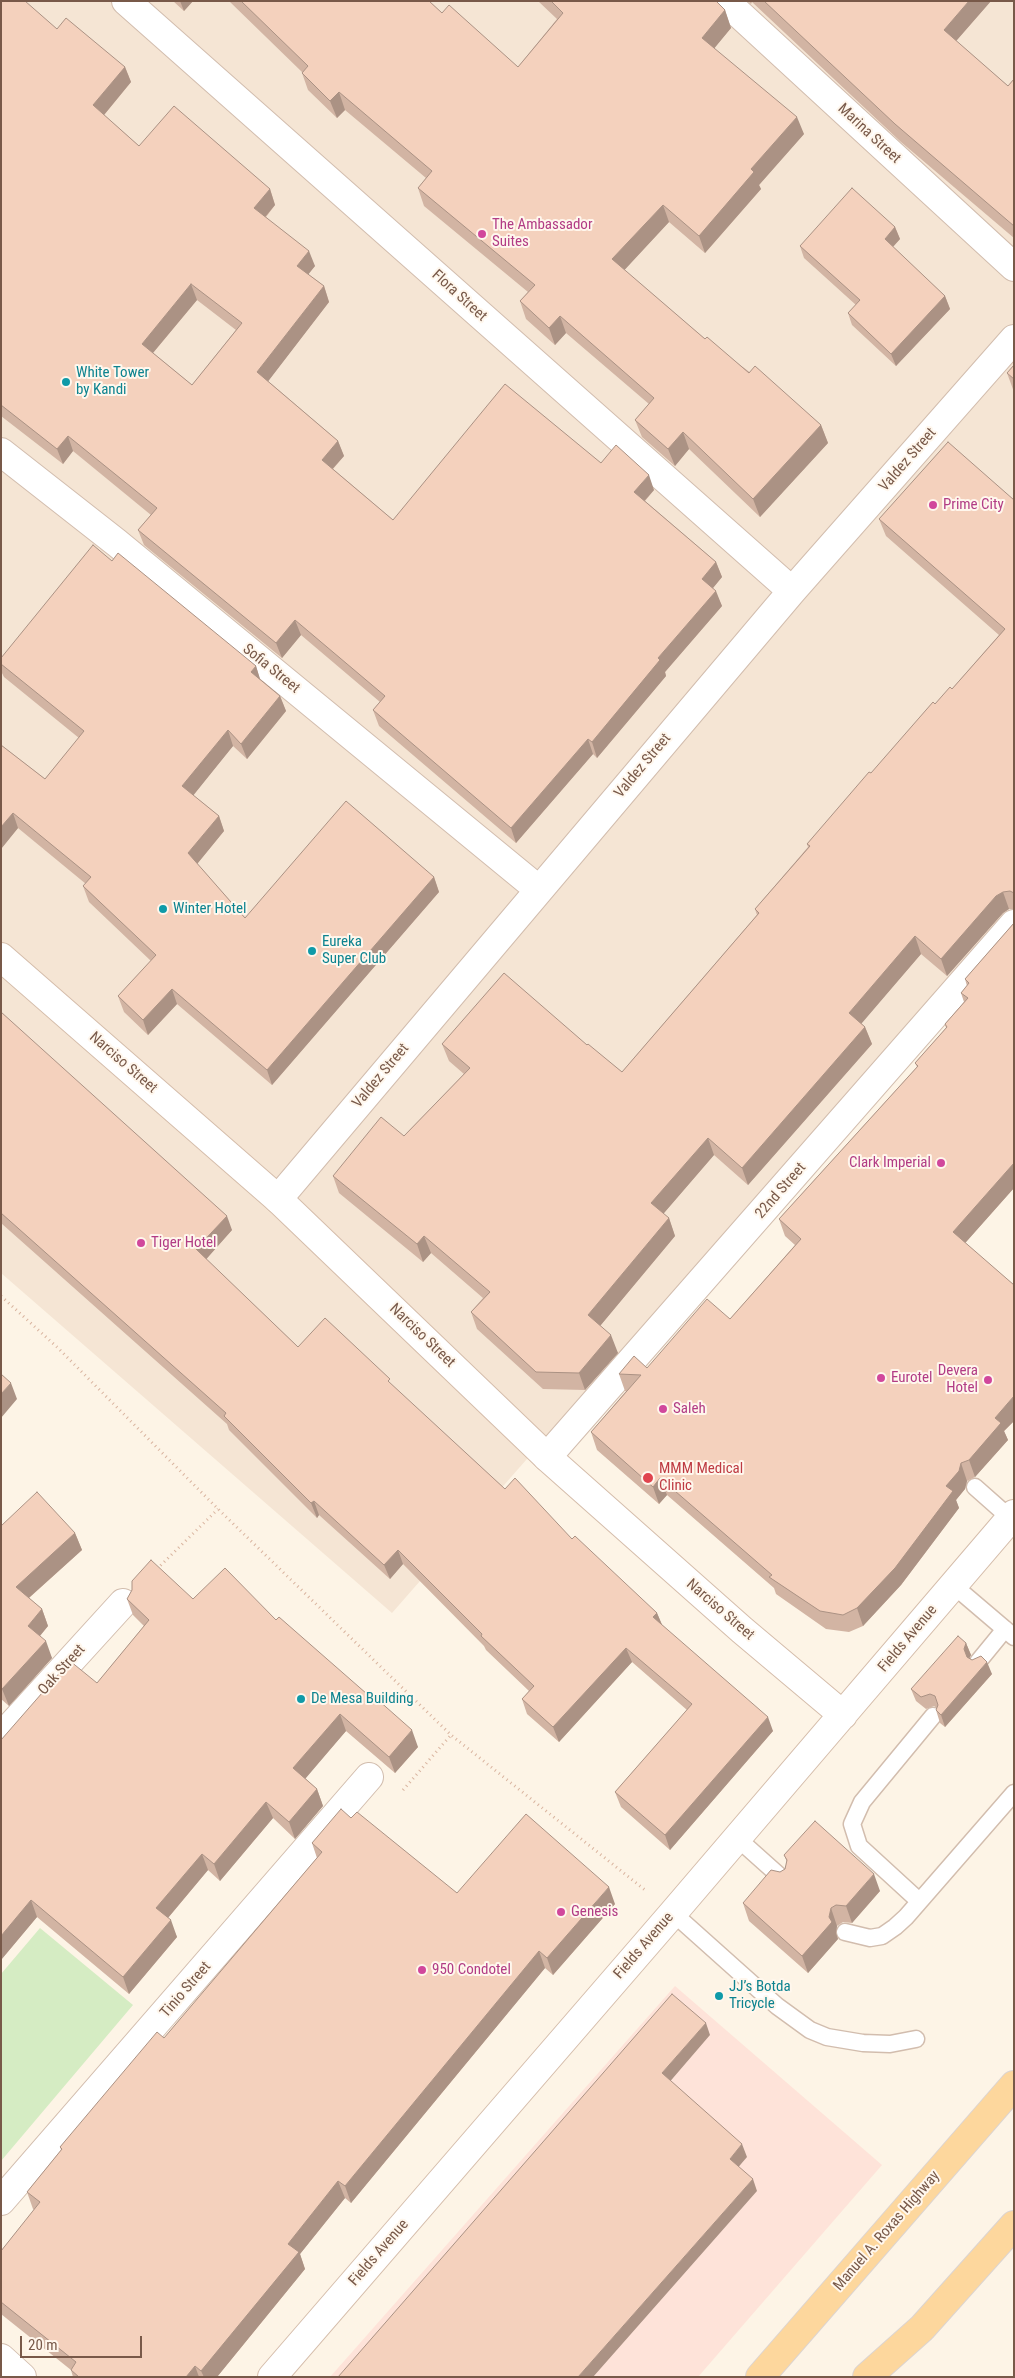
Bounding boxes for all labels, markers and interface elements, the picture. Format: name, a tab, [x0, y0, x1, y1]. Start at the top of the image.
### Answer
street label: Marina Street	[834, 100, 904, 168]
place label: The Ambassador Suites	[492, 216, 592, 251]
marker: The Ambassador Suites	[476, 228, 488, 240]
street label: Flora Street	[428, 266, 490, 326]
place label: White Tower by Kandi	[76, 364, 149, 399]
marker: White Tower by Kandi	[60, 376, 72, 388]
street label: Valdez Street	[876, 425, 940, 495]
place label: Prime City	[943, 496, 1004, 514]
marker: Prime City	[927, 499, 939, 511]
street label: Sofia Street	[239, 640, 303, 698]
street label: Valdez Street	[611, 730, 675, 802]
place label: Winter Hotel	[173, 900, 246, 918]
marker: Winter Hotel	[157, 903, 169, 915]
place label: Eureka Super Club	[322, 933, 386, 968]
marker: Eureka Super Club	[306, 945, 318, 957]
street label: Narciso Street	[85, 1029, 161, 1097]
street label: Valdez Street	[349, 1040, 413, 1112]
place label: Clark Imperial	[849, 1154, 931, 1172]
marker: Clark Imperial	[935, 1157, 947, 1169]
street label: 22nd Street	[752, 1159, 810, 1223]
place label: Tiger Hotel	[151, 1234, 216, 1252]
marker: Tiger Hotel	[135, 1237, 147, 1249]
street label: Narciso Street	[385, 1300, 459, 1372]
place label: Devera Hotel	[938, 1362, 978, 1397]
place label: Eurotel	[891, 1369, 932, 1387]
marker: Eurotel	[875, 1372, 887, 1384]
marker: Devera Hotel	[982, 1374, 994, 1386]
place label: Saleh	[673, 1400, 706, 1418]
marker: Saleh	[657, 1403, 669, 1415]
place label: MMM Medical Clinic	[659, 1460, 743, 1495]
marker: MMM Medical Clinic	[641, 1471, 655, 1485]
street label: Narciso Street	[682, 1576, 758, 1644]
street label: Fields Avenue	[875, 1602, 941, 1676]
street label: Oak Street	[35, 1641, 89, 1699]
place label: De Mesa Building	[311, 1690, 414, 1708]
marker: De Mesa Building	[295, 1693, 307, 1705]
place label: Genesis	[571, 1903, 618, 1921]
marker: Genesis	[555, 1906, 567, 1918]
street label: Fields Avenue	[610, 1909, 678, 1983]
street label: Tinio Street	[157, 1958, 215, 2022]
place label: 950 Condotel	[432, 1961, 511, 1979]
marker: 950 Condotel	[416, 1964, 428, 1976]
place label: JJ’s Botda Tricycle	[729, 1978, 791, 2013]
marker: JJ’s Botda Tricycle	[713, 1990, 725, 2002]
street label: Manuel A. Roxas Highway	[830, 2167, 944, 2295]
street label: Fields Avenue	[345, 2216, 413, 2290]
scale bar	[22, 2326, 145, 2358]
text: 20 m	[28, 2336, 58, 2354]

